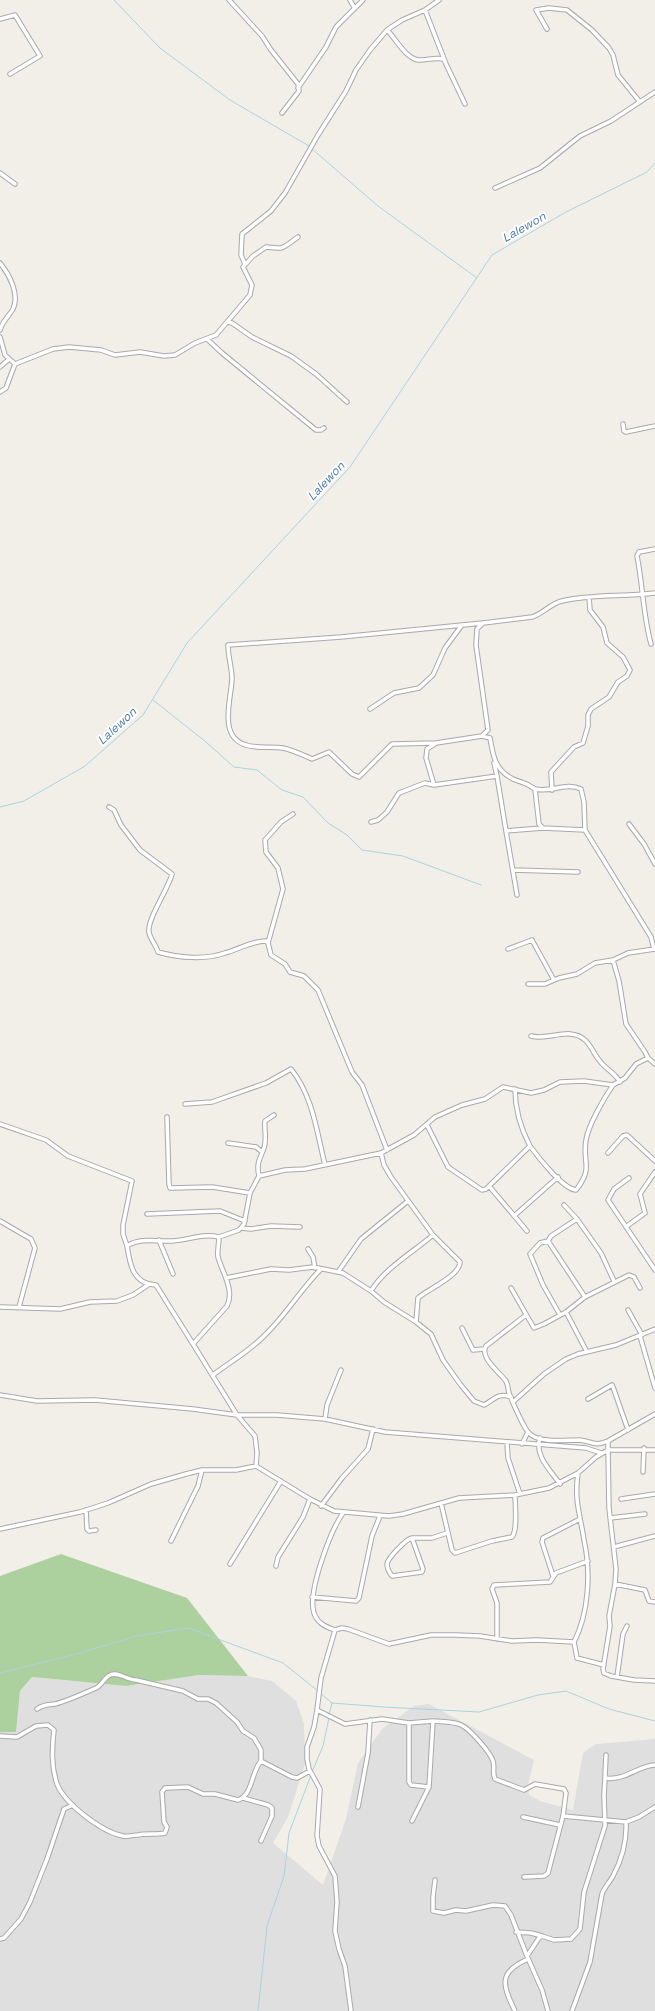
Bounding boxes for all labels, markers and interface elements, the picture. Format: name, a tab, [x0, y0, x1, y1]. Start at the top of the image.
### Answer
water label: Lalewon	[499, 208, 549, 246]
water label: Lalewon	[304, 458, 349, 504]
water label: Lalewon	[94, 703, 140, 748]

